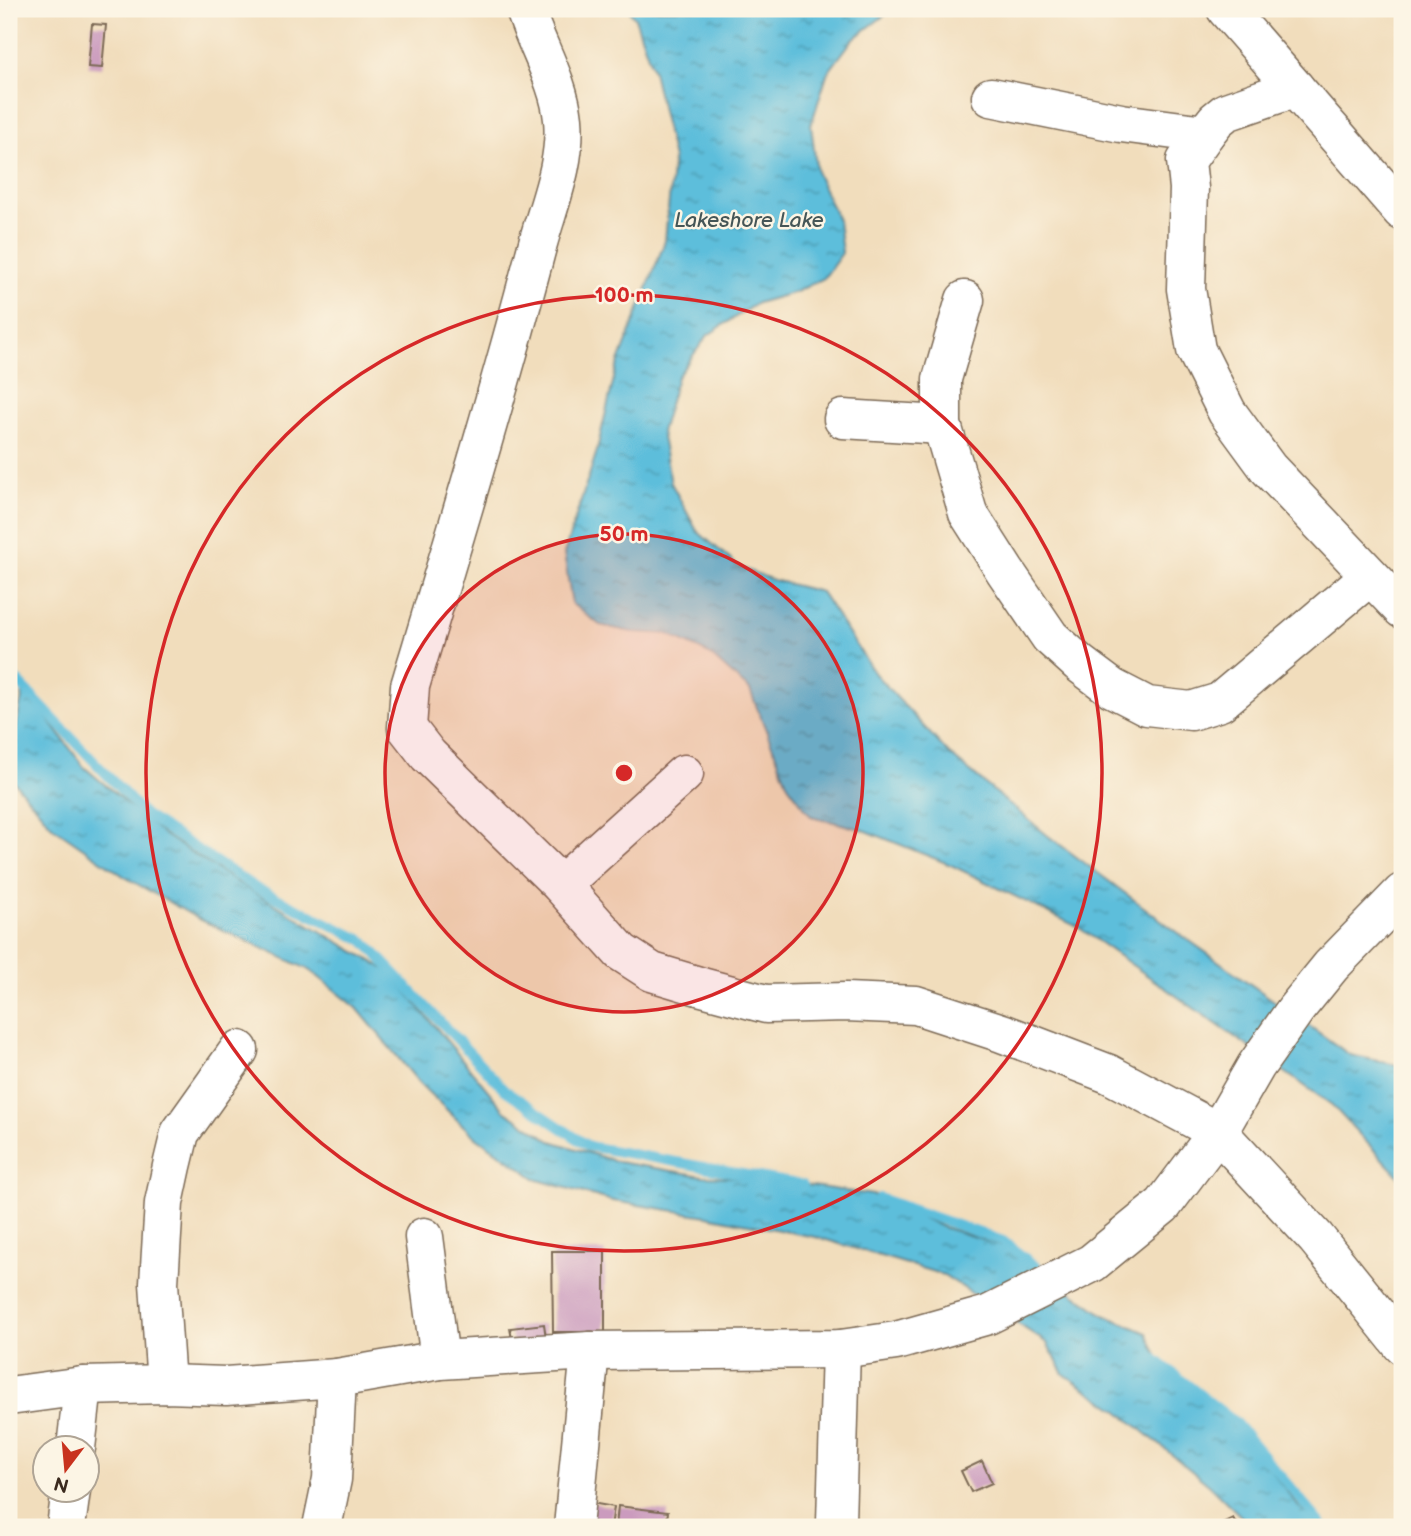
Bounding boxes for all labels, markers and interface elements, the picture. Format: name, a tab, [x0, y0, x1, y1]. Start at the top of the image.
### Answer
water label: Lakeshore Lake	[674, 208, 824, 233]
text: 100 m	[595, 283, 653, 308]
text: 50 m	[600, 522, 648, 547]
centre of rings	[612, 761, 636, 785]
north arrow	[32, 1434, 102, 1504]
text: N	[52, 1471, 72, 1497]

